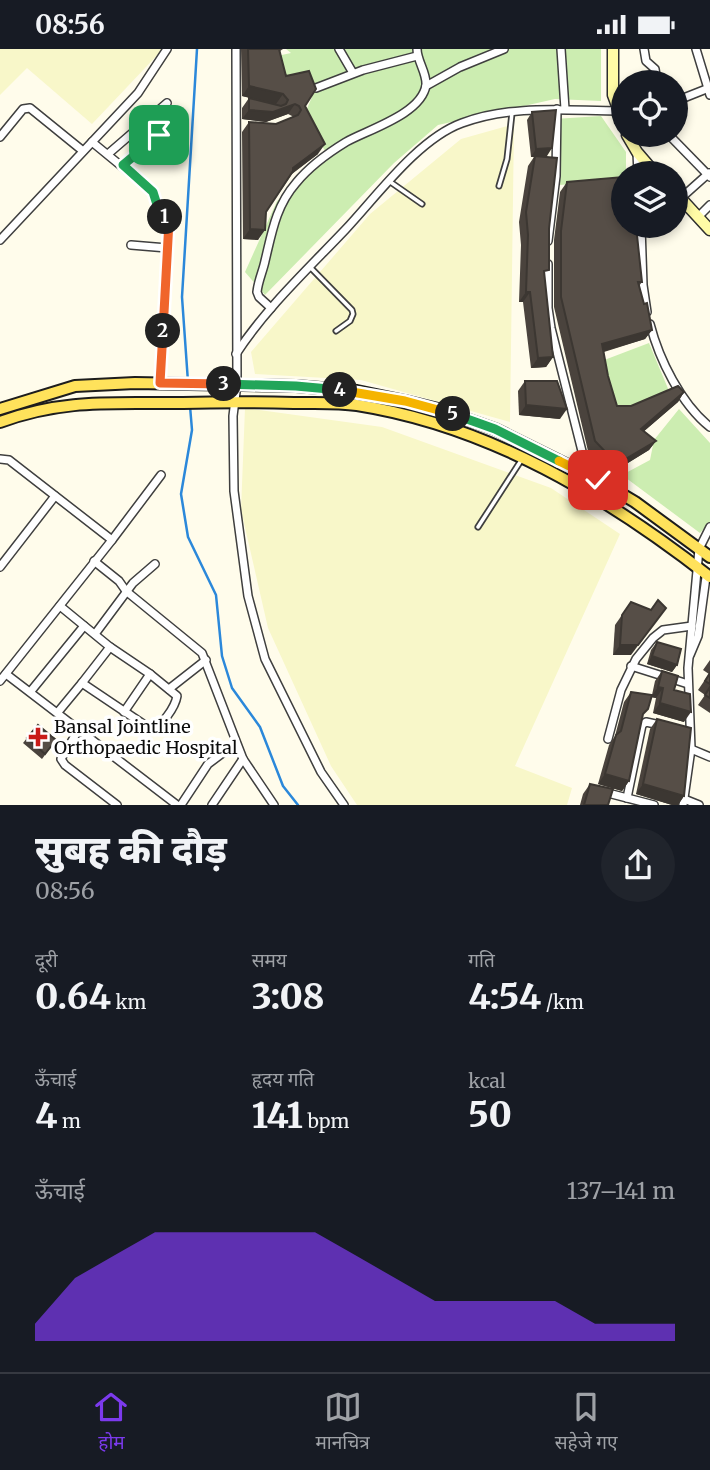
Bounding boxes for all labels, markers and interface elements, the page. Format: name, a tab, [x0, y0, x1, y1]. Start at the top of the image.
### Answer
text: 08:56	[35, 8, 105, 41]
map controls	[611, 70, 688, 238]
button: locate	[611, 70, 688, 147]
pin	[129, 105, 189, 165]
icon: arrive	[140, 116, 178, 154]
button: layers	[611, 161, 688, 238]
pin: 1	[148, 199, 182, 235]
text: 1	[160, 204, 169, 228]
pin: 2	[146, 313, 180, 349]
text: 2	[157, 318, 168, 342]
pin: 3	[206, 367, 242, 401]
text: 3	[218, 371, 229, 395]
pin: 4	[322, 373, 358, 407]
text: 4	[333, 377, 346, 401]
pin: 5	[435, 397, 470, 431]
text: 5	[447, 401, 458, 425]
pin	[568, 450, 628, 510]
icon: check	[579, 461, 617, 499]
place label: Bansal Jointline Orthopaedic Hospital	[54, 715, 238, 759]
marker: Bansal Jointline Orthopaedic Hospital	[28, 727, 48, 747]
text: सुबह की दौड़	[35, 826, 227, 873]
button: share	[601, 828, 675, 902]
text: 08:56	[35, 876, 95, 905]
text: दूरी	[35, 948, 58, 972]
text: समय	[252, 948, 287, 972]
text: गति	[468, 948, 495, 972]
text: 0.64	[35, 975, 111, 1019]
text: 3:08	[252, 975, 325, 1019]
text: 4:54	[468, 975, 541, 1019]
text: km	[111, 990, 146, 1014]
text: /km	[541, 990, 584, 1014]
text: ऊँचाई	[35, 1067, 76, 1091]
text: हृदय गति	[252, 1067, 314, 1091]
text: kcal	[468, 1069, 506, 1093]
text: 50	[468, 1093, 512, 1137]
text: 4	[35, 1094, 57, 1138]
text: 141	[252, 1094, 303, 1138]
text: m	[57, 1109, 81, 1133]
text: bpm	[303, 1109, 349, 1133]
text: ऊँचाई	[35, 1176, 85, 1205]
text: 137–141 m	[567, 1176, 675, 1205]
tab: होम	[92, 1388, 130, 1457]
tab: मानचित्र	[315, 1388, 370, 1457]
tab: सहेजे गए	[555, 1388, 617, 1457]

